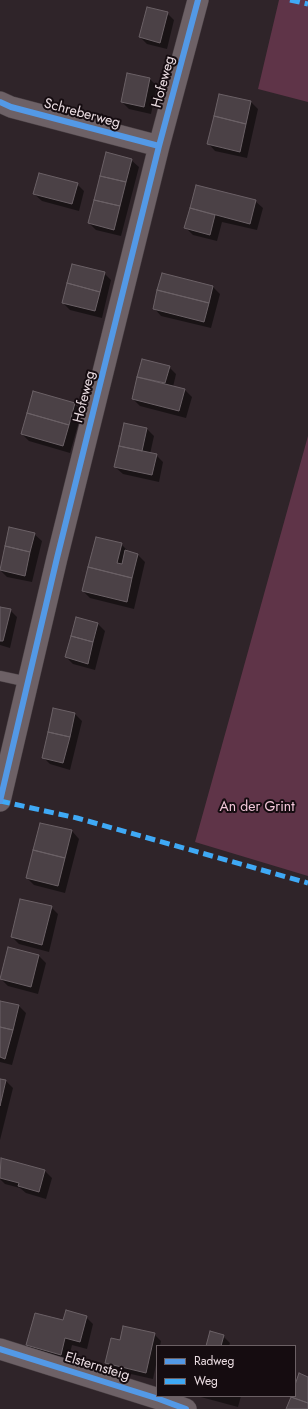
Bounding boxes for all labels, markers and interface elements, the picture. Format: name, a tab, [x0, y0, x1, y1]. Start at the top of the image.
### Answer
street label: Hofeweg	[149, 54, 179, 110]
street label: Schreberweg	[42, 96, 122, 132]
street label: Hofeweg	[70, 369, 100, 425]
park label: An der Grint	[220, 800, 294, 816]
legend	[156, 1345, 296, 1397]
street label: Elsternsteig	[62, 1349, 132, 1385]
text: Radweg	[194, 1352, 234, 1370]
text: Weg	[194, 1372, 218, 1390]

